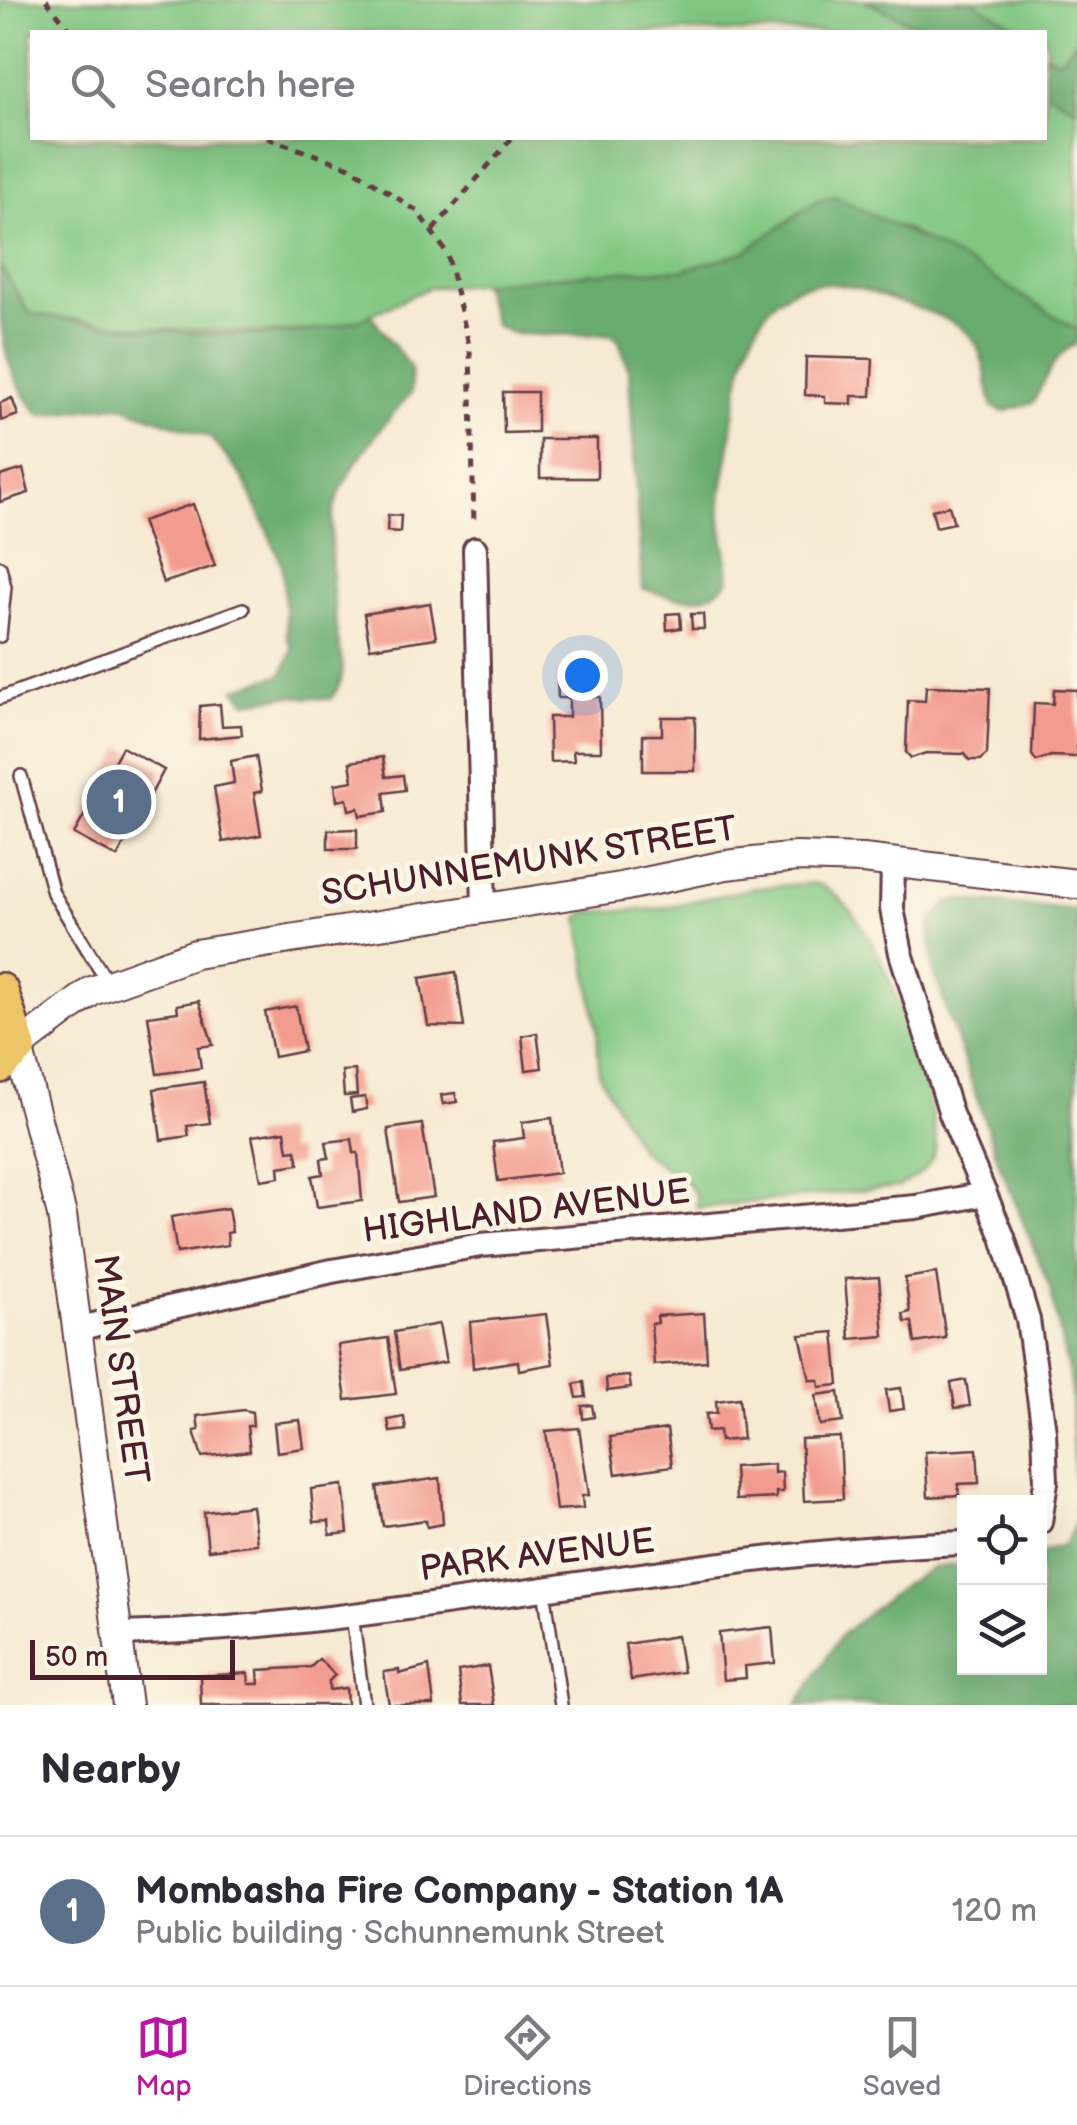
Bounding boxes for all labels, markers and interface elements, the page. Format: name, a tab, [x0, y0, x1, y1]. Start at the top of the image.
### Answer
search box	[30, 30, 1047, 140]
icon: search	[65, 58, 120, 113]
text: Search here	[145, 63, 356, 108]
your location	[557, 650, 608, 701]
pin: 1	[86, 764, 152, 840]
street label: SCHUNNEMUNK STREET	[318, 807, 740, 916]
street label: HIGHLAND AVENUE	[360, 1170, 692, 1253]
street label: MAIN STREET	[83, 1252, 158, 1487]
map controls	[957, 1495, 1047, 1675]
button: locate	[957, 1495, 1047, 1585]
street label: PARK AVENUE	[417, 1520, 657, 1591]
button: layers	[957, 1585, 1047, 1675]
scale bar	[30, 1635, 235, 1680]
text: 50 m	[45, 1641, 108, 1674]
text: Nearby	[40, 1745, 180, 1796]
text: Mombasha Fire Company - Station 1A	[135, 1869, 783, 1914]
text: 1	[66, 1892, 79, 1931]
text: 120 m	[952, 1892, 1037, 1931]
text: Public building · Schunnemunk Street	[135, 1914, 664, 1953]
tab: Map	[136, 2010, 192, 2103]
tab: Directions	[463, 2010, 592, 2103]
tab: Saved	[863, 2010, 941, 2103]

